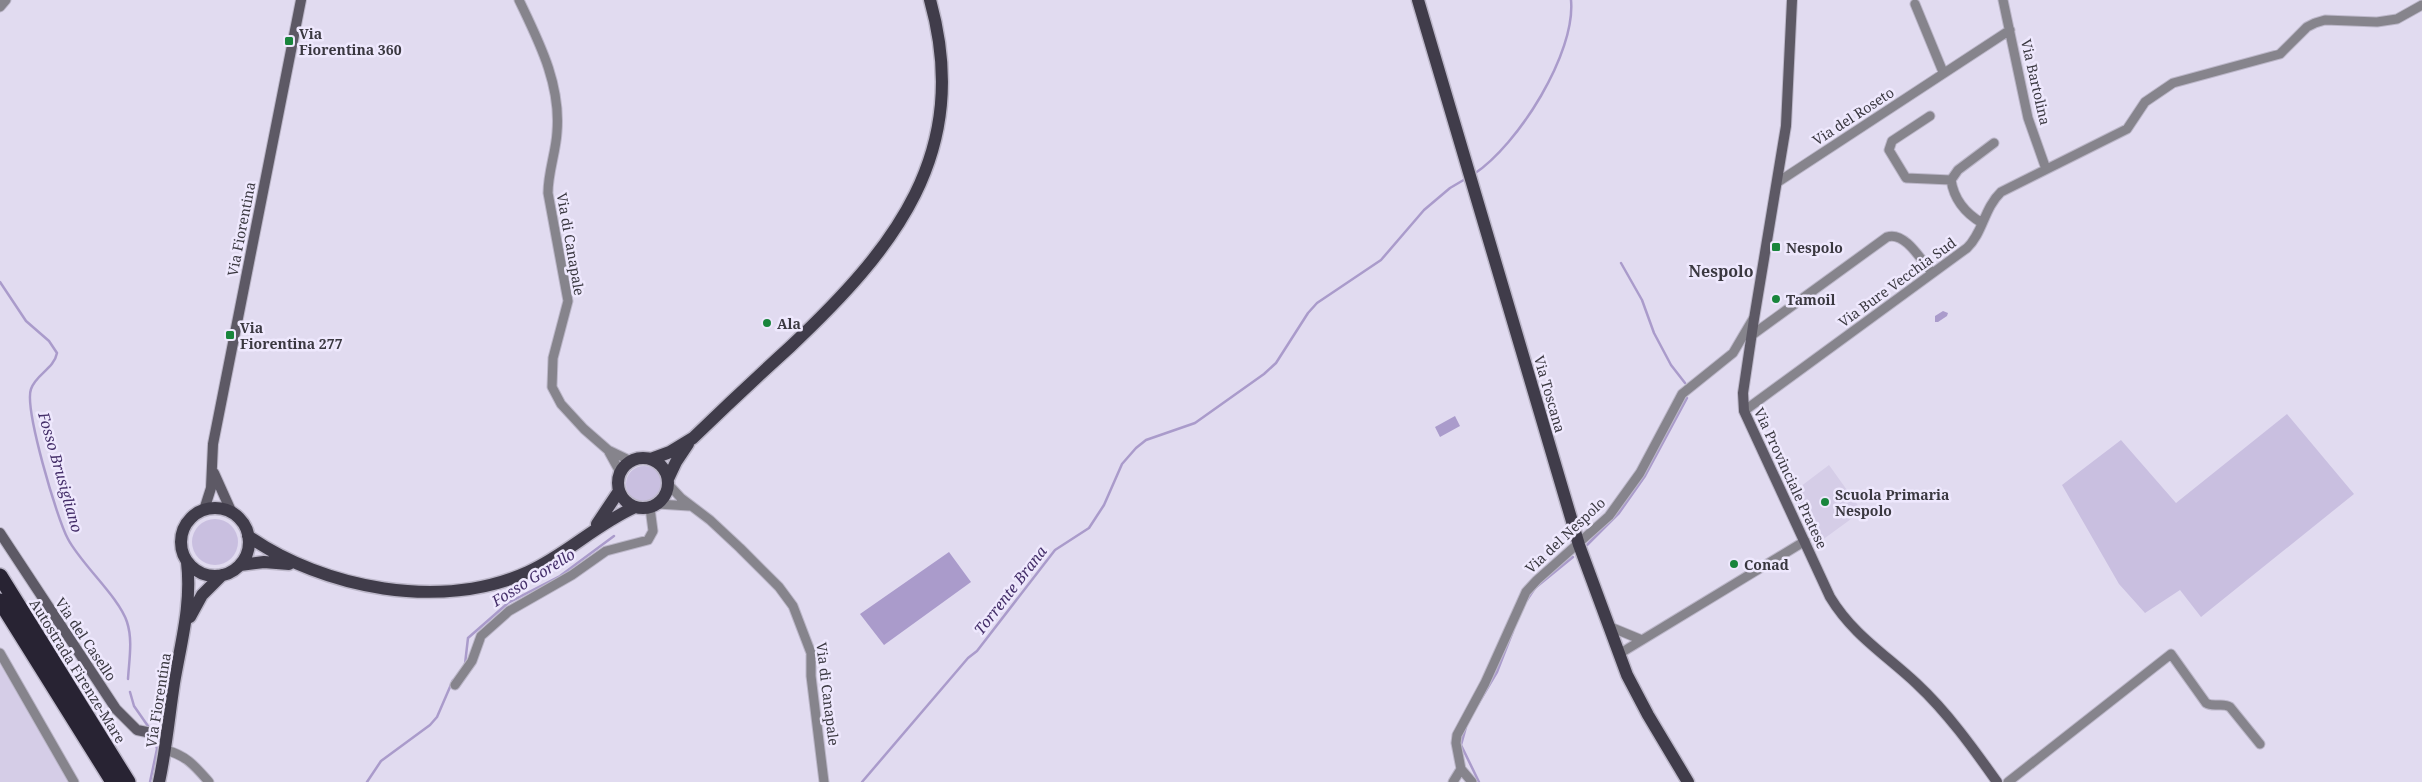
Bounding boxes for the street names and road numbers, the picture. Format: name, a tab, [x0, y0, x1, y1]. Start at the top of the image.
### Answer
street label: Via Bartolina	[2017, 37, 2055, 127]
street label: Via del Roseto	[1809, 83, 1897, 149]
street label: Via Fiorentina	[223, 180, 259, 278]
street label: Via di Canapale	[553, 191, 589, 297]
street label: Via Bure Vecchia Sud	[1834, 233, 1960, 331]
street label: Via Toscana	[1530, 353, 1570, 435]
street label: Via Provinciale Pratese	[1750, 404, 1832, 552]
street label: Via del Nespolo	[1521, 493, 1609, 577]
street label: Via del Casello	[51, 594, 121, 684]
street label: Autostrada Firenze-Mare	[26, 595, 130, 747]
street label: Via di Canapale	[812, 641, 844, 747]
street label: Via Fiorentina	[141, 651, 175, 749]

